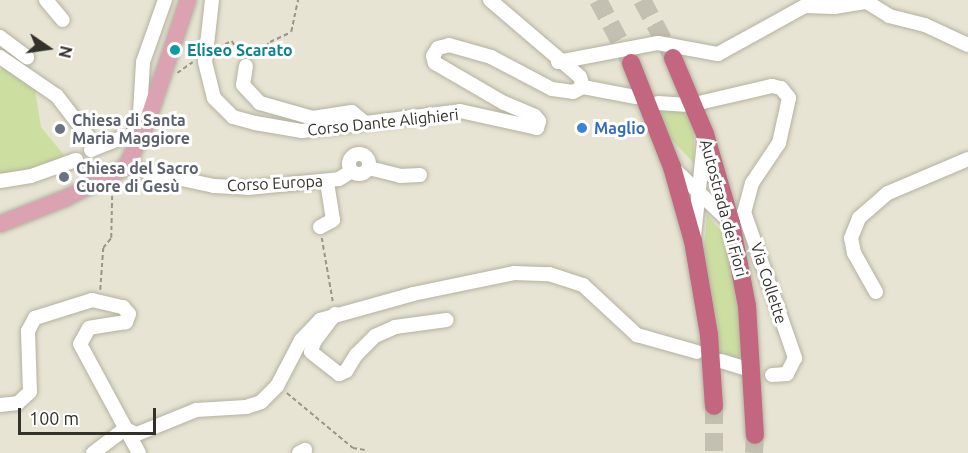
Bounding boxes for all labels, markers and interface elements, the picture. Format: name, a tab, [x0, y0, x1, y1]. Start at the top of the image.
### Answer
north arrow	[18, 18, 78, 78]
place label: Eliseo Scarato	[187, 40, 293, 60]
marker: Eliseo Scarato	[168, 43, 182, 57]
text: N	[55, 44, 76, 60]
street label: Corso Dante Alighieri	[306, 105, 460, 139]
place label: Chiesa di Santa Maria Maggiore	[72, 110, 190, 148]
place label: Maglio	[594, 118, 645, 138]
marker: Maglio	[575, 121, 589, 135]
marker: Chiesa di Santa Maria Maggiore	[53, 122, 67, 136]
street label: Autostrada dei Fiori	[696, 137, 752, 279]
place label: Chiesa del Sacro Cuore di Gesù	[76, 158, 199, 196]
marker: Chiesa del Sacro Cuore di Gesù	[57, 170, 71, 184]
street label: Corso Europa	[226, 171, 324, 195]
street label: Via Collette	[747, 240, 791, 326]
scale bar	[21, 396, 159, 434]
text: 100 m	[29, 408, 79, 428]

